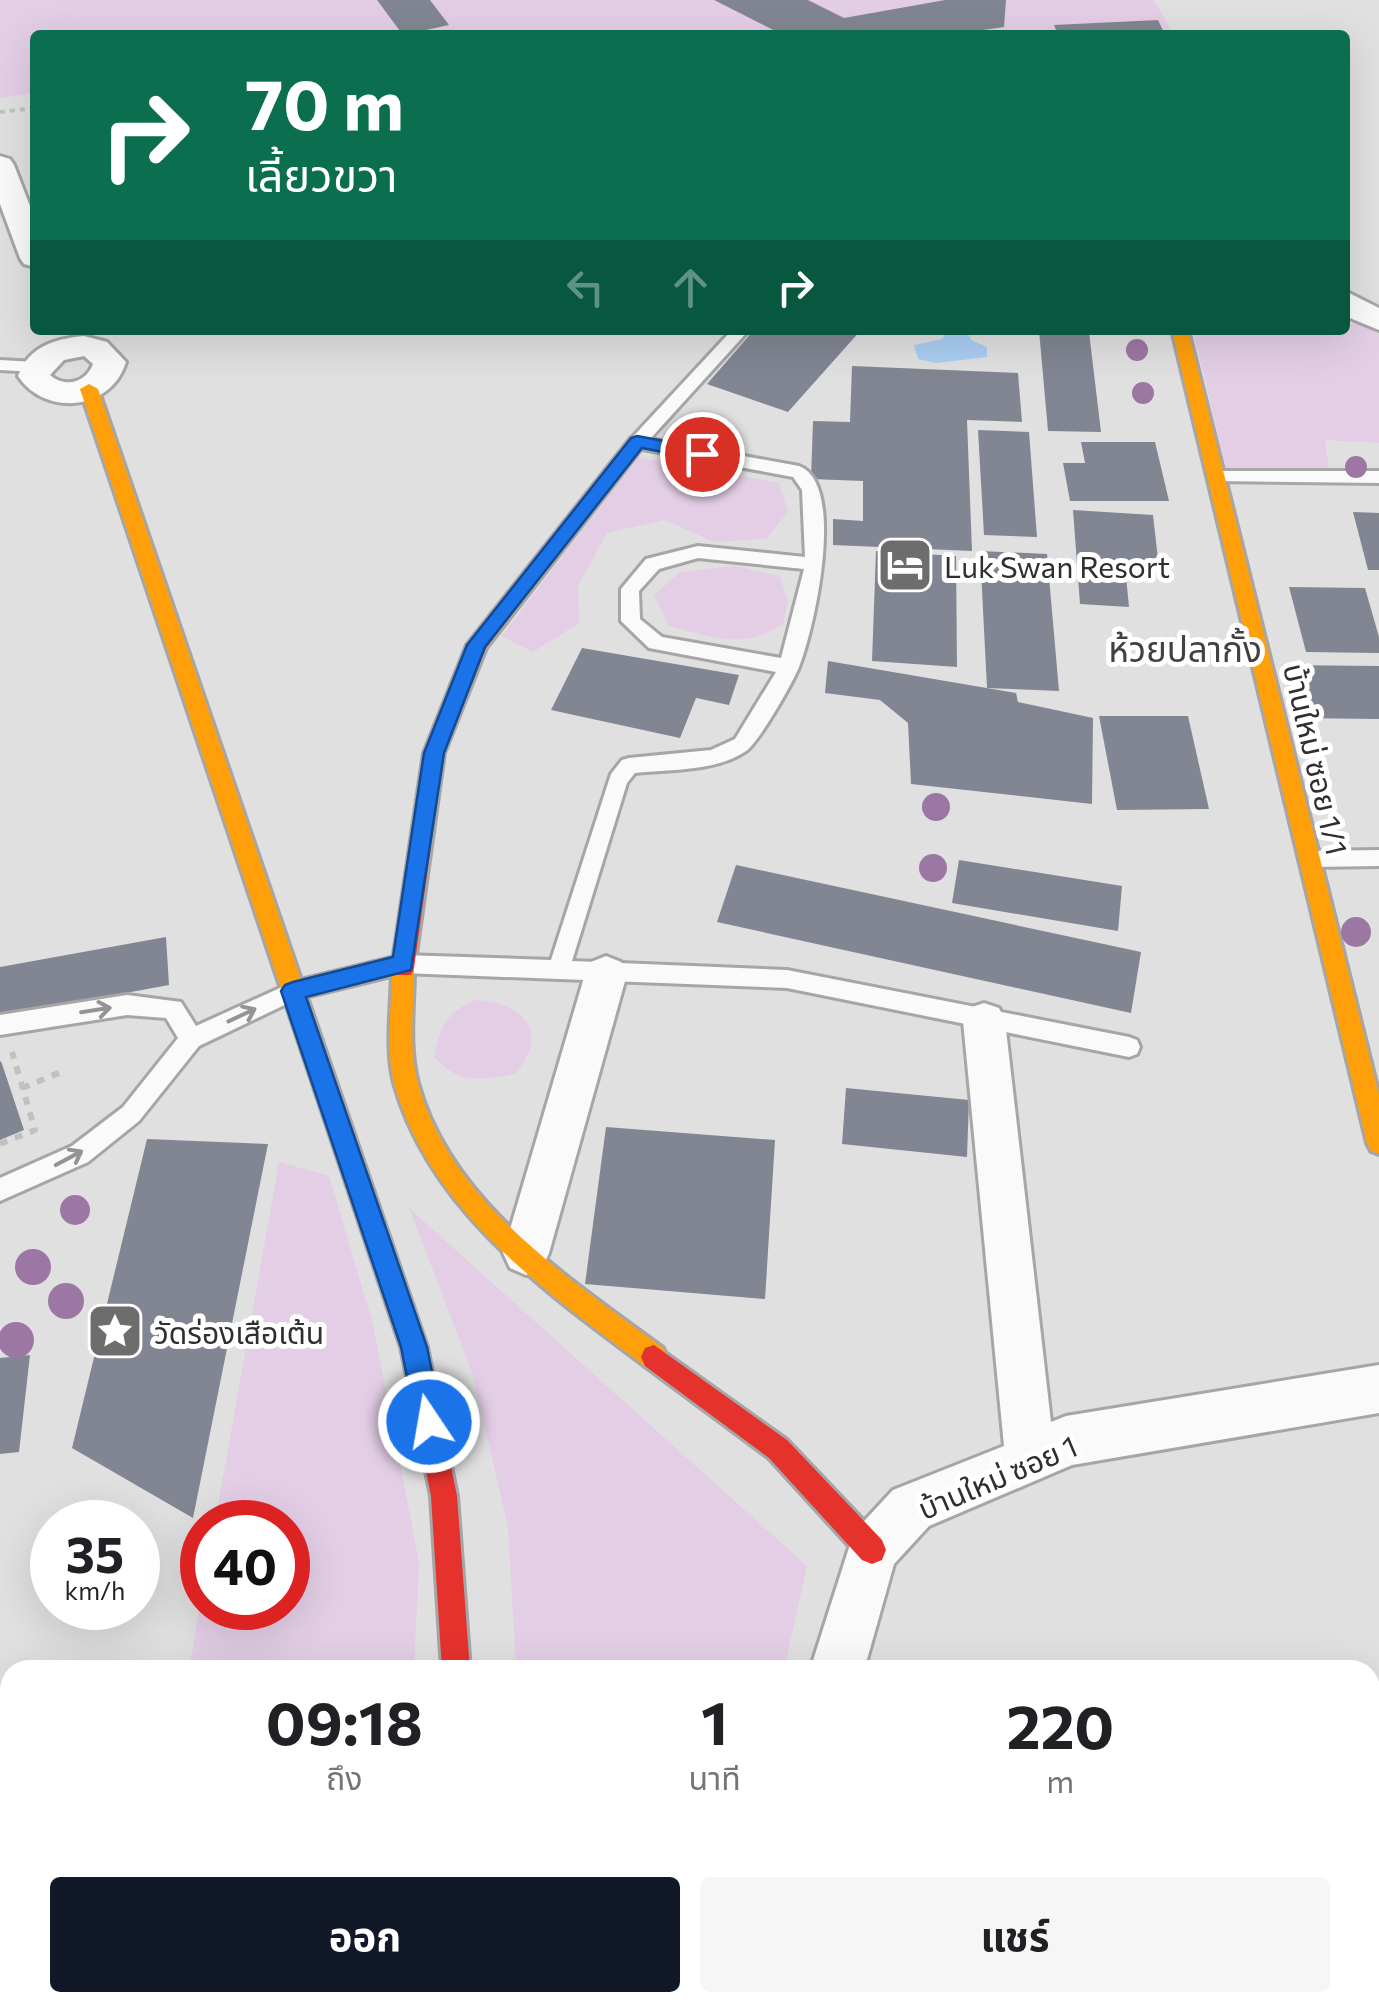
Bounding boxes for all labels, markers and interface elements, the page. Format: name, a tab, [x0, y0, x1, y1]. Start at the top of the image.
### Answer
text: 70 m	[245, 59, 404, 144]
icon: right	[80, 70, 210, 200]
text: เลี้ยวขวา	[245, 146, 397, 201]
icon: left	[558, 260, 613, 315]
icon: ahead	[663, 260, 718, 315]
icon: right	[768, 260, 823, 315]
pin	[660, 412, 745, 497]
icon: arrive	[675, 427, 730, 482]
hotel icon: Luk Swan Resort	[875, 535, 935, 595]
place label: Luk Swan Resort	[944, 547, 1170, 584]
district label: ห้วยปลากั้ง	[1108, 626, 1262, 669]
street label: บ้านใหม่ ซอย 1/1	[1277, 660, 1357, 858]
one-way arrow	[80, 1000, 112, 1018]
one-way arrow	[226, 1005, 256, 1024]
one-way arrow	[54, 1148, 83, 1167]
place icon: วัดร่องเสือเต้น	[85, 1301, 145, 1361]
place label: วัดร่องเสือเต้น	[154, 1313, 324, 1350]
position arrow	[377, 1370, 481, 1474]
street label: บ้านใหม่ ซอย 1	[912, 1426, 1082, 1526]
speed limit sign: 40	[180, 1500, 310, 1630]
text: 35	[66, 1522, 124, 1583]
text: km/h	[65, 1575, 125, 1605]
text: 09:18	[266, 1684, 423, 1757]
text: 1	[701, 1684, 728, 1757]
text: 220	[1006, 1688, 1114, 1761]
text: ถึง	[326, 1757, 363, 1797]
text: นาที	[689, 1757, 741, 1797]
text: m	[1046, 1760, 1074, 1800]
button: ออก	[50, 1877, 680, 1992]
button: แชร์	[700, 1877, 1330, 1992]

